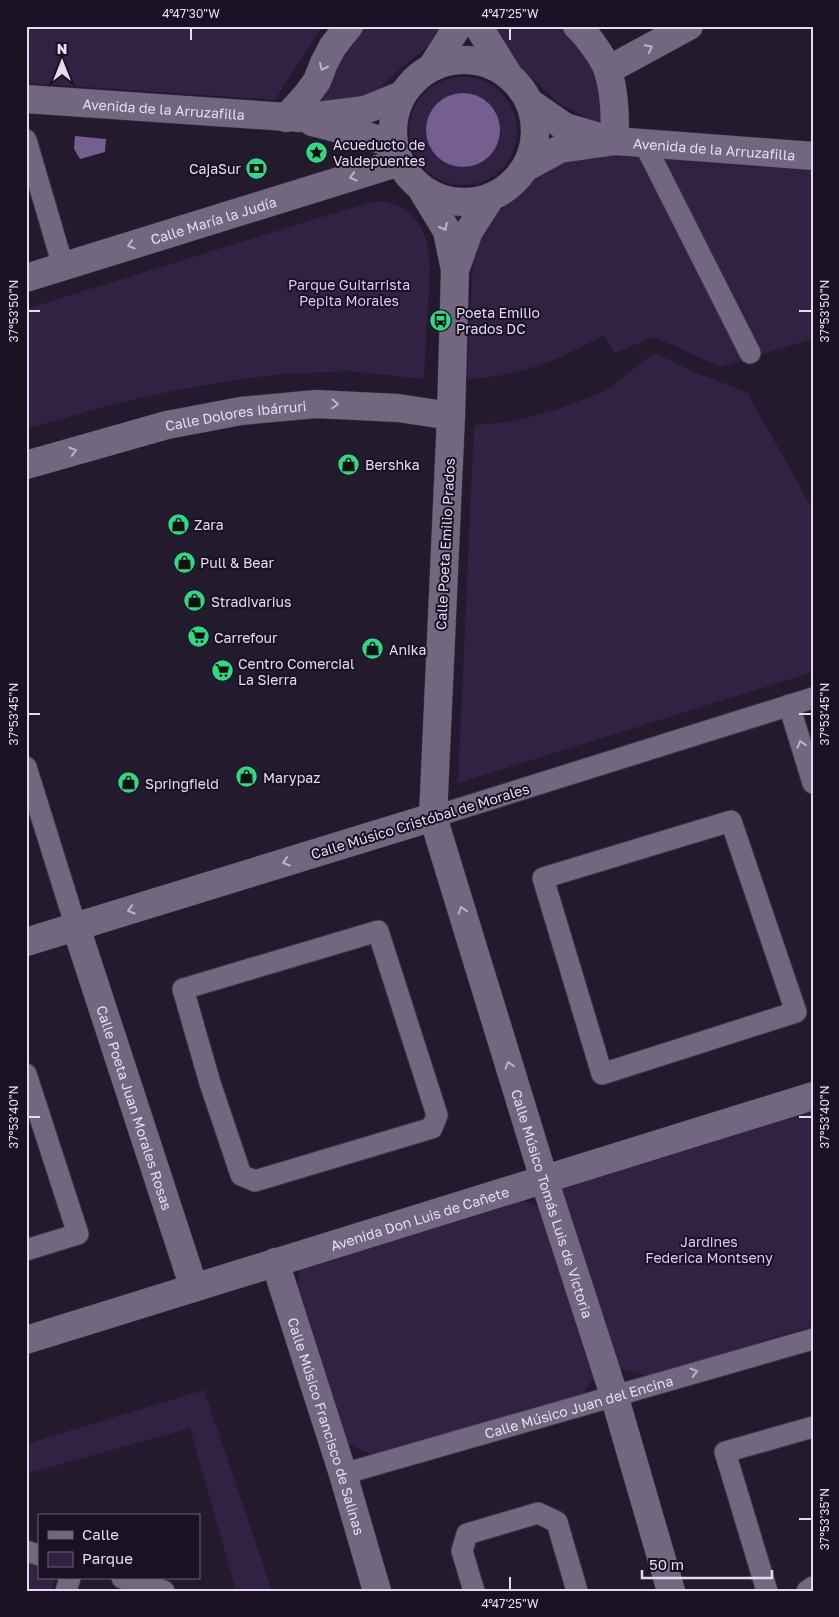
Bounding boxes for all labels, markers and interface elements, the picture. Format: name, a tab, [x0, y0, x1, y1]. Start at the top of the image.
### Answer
text: 4°47'30"W	[162, 6, 220, 21]
text: 4°47'25"W	[481, 6, 539, 21]
north arrow	[38, 38, 88, 88]
text: N	[57, 40, 67, 57]
one-way arrow	[643, 44, 652, 54]
one-way arrow	[318, 62, 329, 71]
street label: Avenida de la Arruzafilla	[82, 94, 245, 123]
street label: Avenida de la Arruzafilla	[633, 134, 796, 163]
place label: Acueducto de Valdepuentes	[333, 136, 425, 169]
place icon: Acueducto de Valdepuentes	[305, 140, 329, 164]
bank icon: CajaSur	[245, 156, 269, 180]
place label: CajaSur	[189, 160, 242, 177]
one-way arrow	[349, 171, 358, 181]
street label: Calle María la Judía	[148, 192, 278, 247]
one-way arrow	[438, 221, 448, 230]
one-way arrow	[127, 240, 135, 250]
park label: Parque Guitarrista Pepita Morales	[288, 276, 410, 309]
text: 37°53'50"N	[6, 280, 21, 342]
text: 37°53'50"N	[817, 280, 832, 342]
place label: Poeta Emilio Prados DC	[456, 304, 540, 337]
bus stop icon: Poeta Emilio Prados DC	[428, 308, 452, 332]
street label: Calle Dolores Ibárruri	[163, 396, 307, 434]
one-way arrow	[332, 399, 340, 410]
one-way arrow	[69, 447, 77, 457]
shop icon: Bershka	[337, 452, 361, 476]
place label: Bershka	[365, 456, 420, 473]
street label: Calle Poeta Emilio Prados	[432, 458, 458, 630]
shop icon: Zara	[166, 512, 190, 536]
place label: Zara	[194, 516, 224, 533]
shop icon: Pull & Bear	[172, 550, 196, 574]
place label: Pull & Bear	[200, 554, 274, 571]
shop icon: Stradivarius	[183, 589, 207, 613]
place label: Stradivarius	[211, 593, 291, 610]
supermarket icon: Carrefour	[186, 625, 210, 649]
place label: Carrefour	[214, 629, 278, 646]
shop icon: Anika	[361, 637, 385, 661]
place label: Anika	[389, 641, 426, 658]
place label: Centro Comercial La Sierra	[238, 655, 354, 688]
supermarket icon: Centro Comercial La Sierra	[210, 659, 234, 683]
text: 37°53'45"N	[6, 683, 21, 745]
text: 37°53'45"N	[817, 683, 832, 745]
one-way arrow	[796, 740, 806, 749]
shop icon: Marypaz	[235, 765, 259, 789]
place label: Marypaz	[263, 769, 320, 786]
shop icon: Springfield	[117, 771, 141, 795]
place label: Springfield	[145, 775, 219, 792]
street label: Calle Músico Cristóbal de Morales	[309, 780, 531, 862]
one-way arrow	[282, 857, 291, 867]
one-way arrow	[127, 905, 135, 915]
one-way arrow	[457, 907, 467, 915]
street label: Calle Poeta Juan Morales Rosas	[94, 1003, 176, 1212]
one-way arrow	[505, 1062, 515, 1070]
text: 37°53'40"N	[6, 1085, 21, 1149]
text: 37°53'40"N	[817, 1085, 832, 1149]
street label: Calle Músico Tomás Luis de Victoria	[508, 1087, 597, 1320]
street label: Avenida Don Luis de Cañete	[328, 1182, 511, 1254]
park label: Jardines Federica Montseny	[645, 1233, 773, 1266]
street label: Calle Músico Francisco de Salinas	[285, 1315, 369, 1537]
one-way arrow	[690, 1368, 698, 1378]
street label: Calle Músico Juan del Encina	[482, 1371, 675, 1441]
text: 37°53'35"N	[817, 1488, 832, 1550]
legend	[38, 1514, 200, 1580]
text: Calle	[82, 1525, 119, 1543]
scale bar	[642, 1547, 772, 1579]
text: Parque	[82, 1549, 133, 1567]
text: 50 m	[649, 1555, 684, 1573]
text: 4°47'25"W	[481, 1596, 539, 1611]

